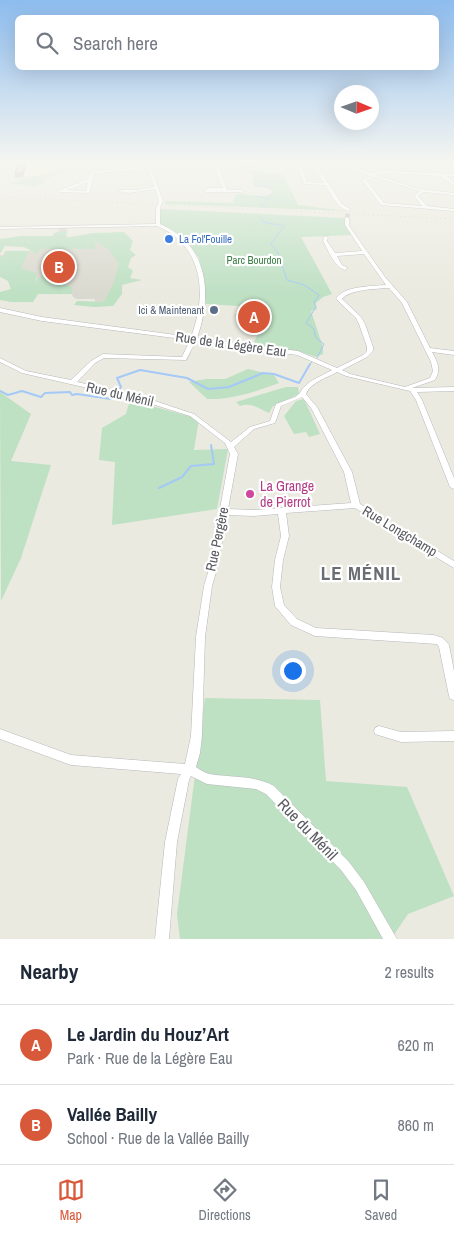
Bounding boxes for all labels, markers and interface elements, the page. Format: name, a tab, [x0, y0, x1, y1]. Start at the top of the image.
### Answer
search box	[15, 15, 439, 70]
icon: search	[33, 29, 61, 57]
text: Search here	[73, 30, 158, 56]
north arrow	[334, 85, 379, 130]
place label: La Fol'Fouille	[179, 232, 232, 246]
marker: La Fol'Fouille	[163, 233, 175, 245]
pin: B	[43, 248, 75, 286]
park label: Parc Bourdon	[226, 253, 282, 267]
pin: A	[238, 298, 270, 336]
place label: Ici & Maintenant	[138, 303, 204, 317]
marker: Ici & Maintenant	[208, 304, 220, 316]
street label: Rue de la Légère Eau	[174, 327, 288, 361]
street label: Rue du Ménil	[85, 378, 155, 410]
place label: La Grange de Pierrot	[260, 477, 314, 511]
marker: La Grange de Pierrot	[244, 488, 256, 500]
street label: Rue Longchamp	[359, 502, 441, 560]
street label: Rue Pergère	[201, 505, 233, 573]
district label: LE MÉNIL	[321, 560, 401, 586]
your location	[280, 658, 306, 684]
street label: Rue du Ménil	[273, 793, 343, 865]
text: Nearby	[20, 957, 78, 986]
text: 2 results	[384, 961, 434, 983]
text: Le Jardin du Houz’Art	[67, 1021, 229, 1047]
text: A	[31, 1034, 41, 1056]
text: 620 m	[398, 1034, 434, 1056]
text: Park · Rue de la Légère Eau	[67, 1047, 233, 1069]
text: Vallée Bailly	[67, 1101, 157, 1127]
text: B	[31, 1114, 41, 1136]
text: 860 m	[398, 1114, 434, 1136]
text: School · Rue de la Vallée Bailly	[67, 1127, 249, 1149]
tab: Map	[57, 1176, 85, 1224]
tab: Directions	[199, 1176, 251, 1224]
tab: Saved	[365, 1176, 397, 1224]

